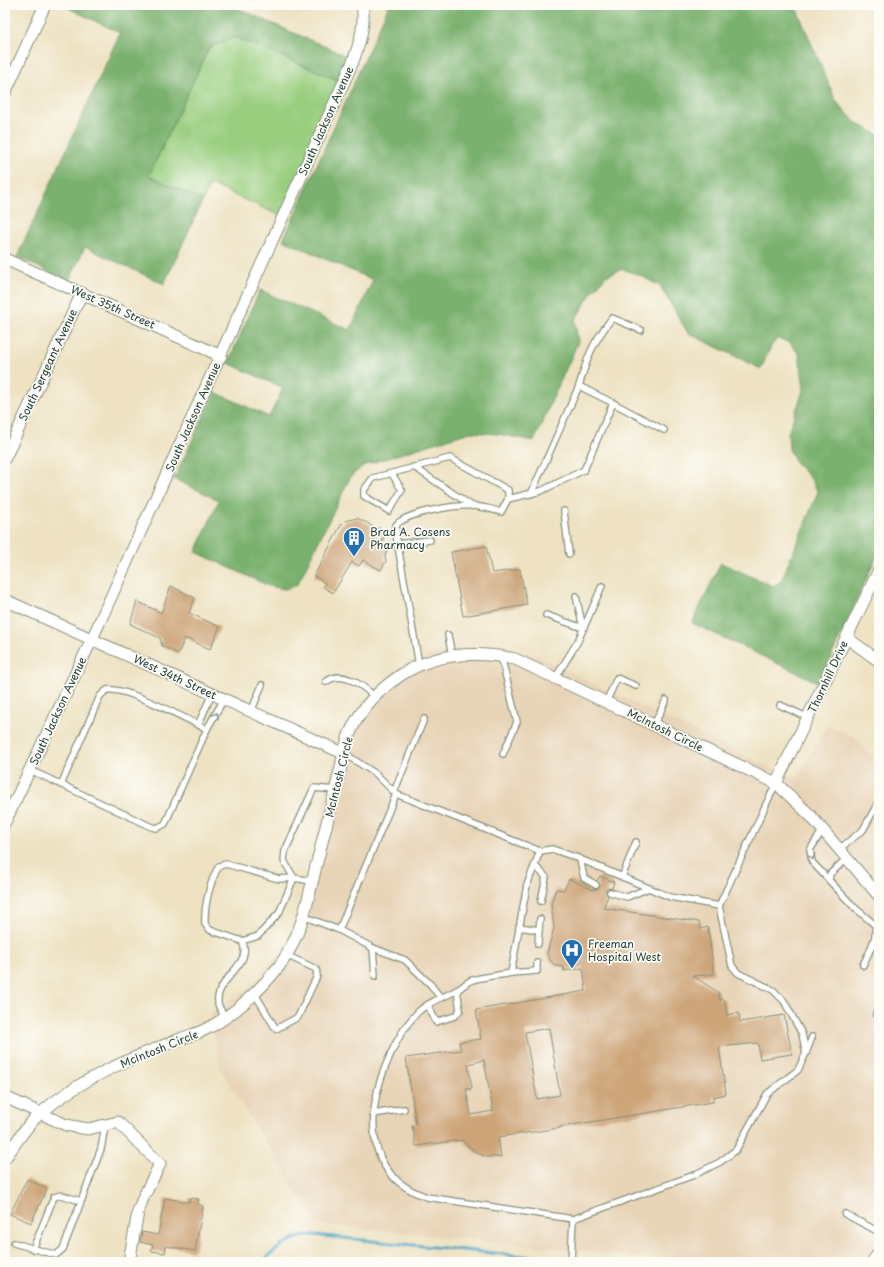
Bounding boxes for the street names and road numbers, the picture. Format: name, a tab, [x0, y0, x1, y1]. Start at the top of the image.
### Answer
street label: South Jackson Avenue	[294, 63, 357, 178]
street label: West 35th Street	[68, 280, 159, 333]
street label: South Sergeant Avenue	[14, 306, 81, 424]
street label: South Jackson Avenue	[161, 359, 224, 474]
street label: Thornhill Drive	[803, 637, 852, 716]
street label: West 34th Street	[131, 650, 220, 703]
street label: South Jackson Avenue	[25, 654, 90, 768]
street label: McIntosh Circle	[624, 704, 706, 756]
street label: McIntosh Circle	[320, 734, 357, 819]
street label: McIntosh Circle	[117, 1025, 201, 1072]

